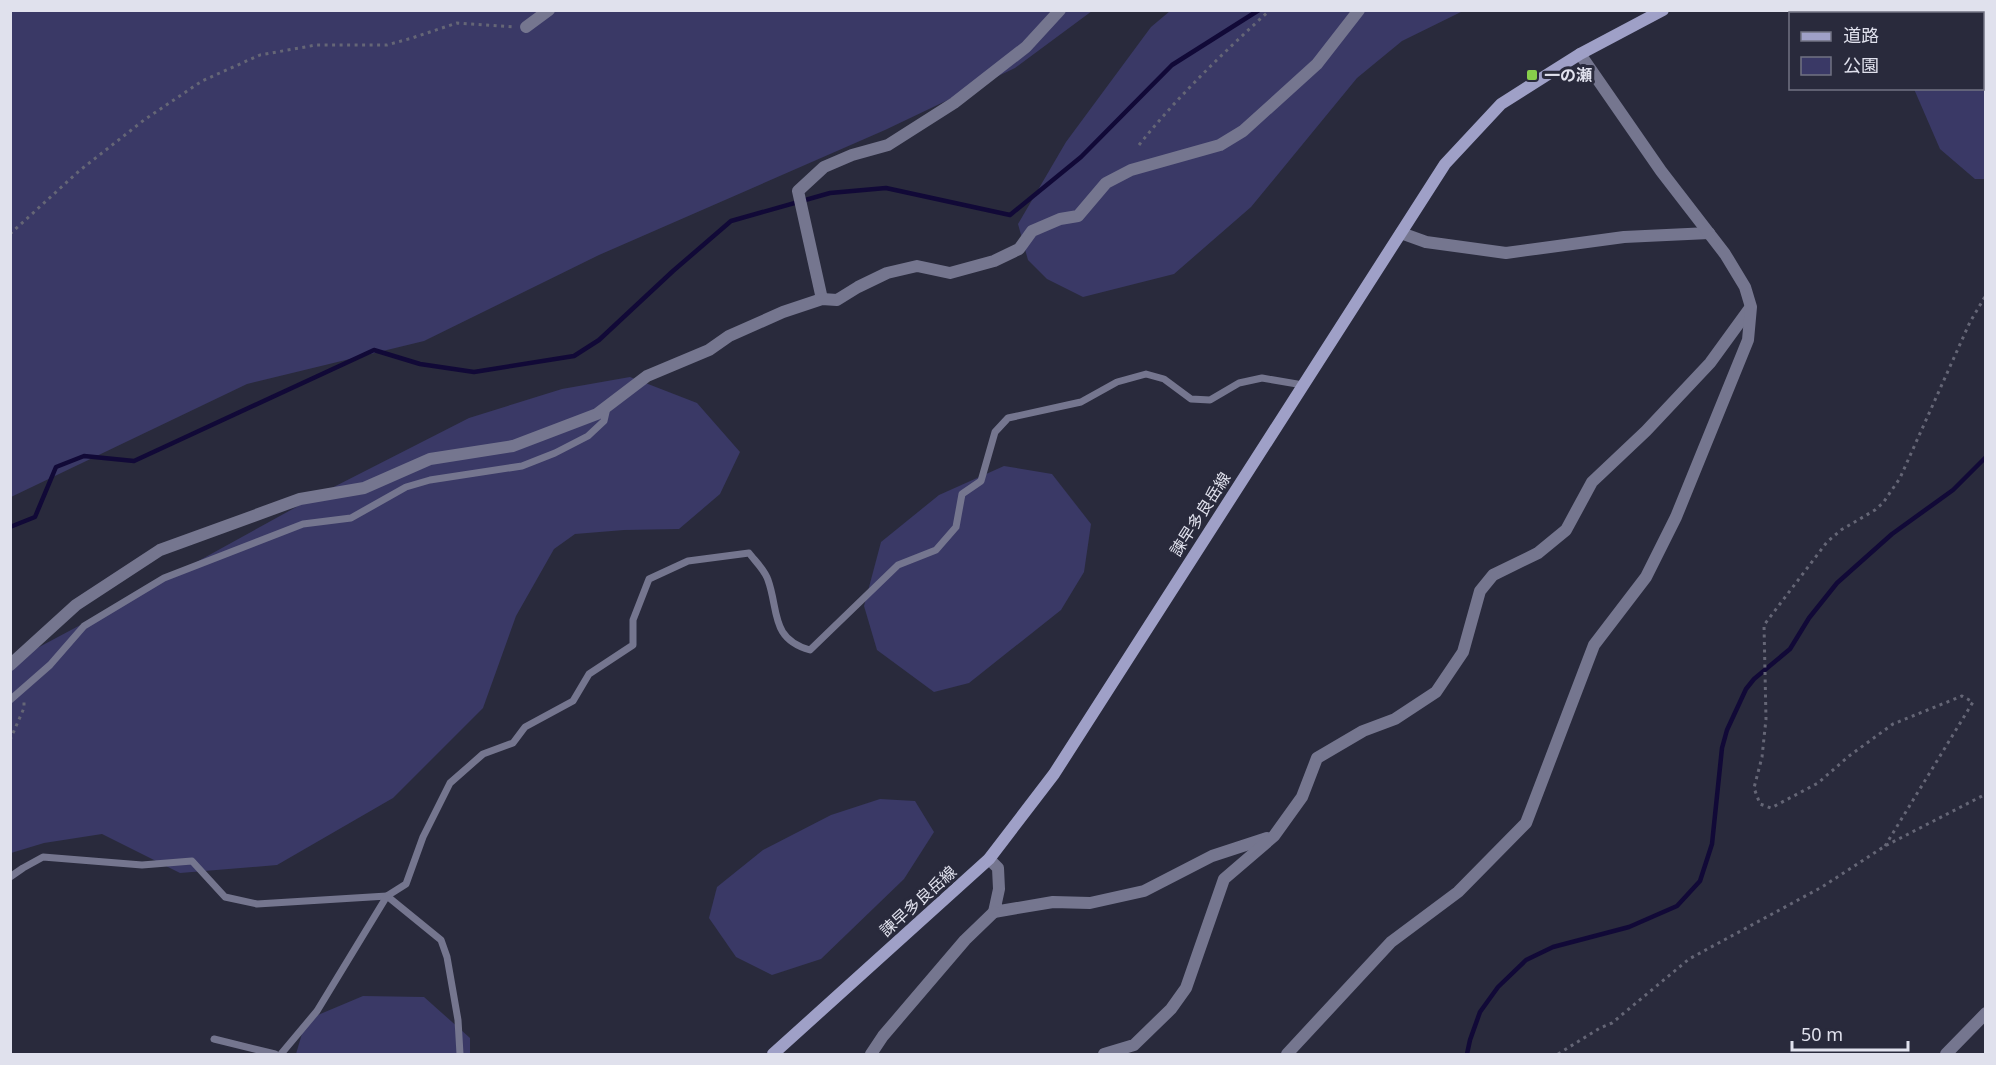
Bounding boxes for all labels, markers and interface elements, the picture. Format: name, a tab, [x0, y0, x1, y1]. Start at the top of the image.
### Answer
legend	[1789, 12, 1984, 90]
text: 道路	[1843, 23, 1879, 47]
text: 公園	[1843, 53, 1879, 77]
place label: 一の瀬	[1544, 64, 1592, 86]
marker: 一の瀬	[1525, 68, 1539, 82]
street label: 諫早多良岳線	[1165, 468, 1235, 560]
street label: 諫早多良岳線	[875, 861, 961, 941]
scale bar	[1792, 1014, 1908, 1052]
text: 50 m	[1801, 1022, 1843, 1046]

